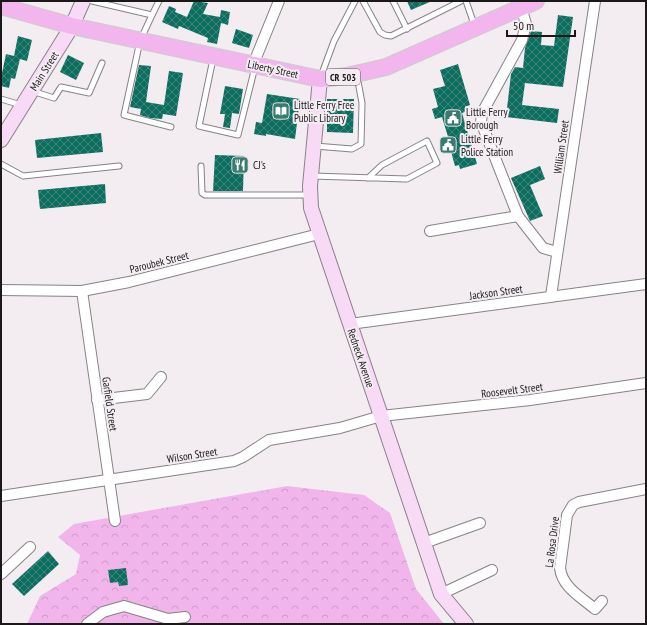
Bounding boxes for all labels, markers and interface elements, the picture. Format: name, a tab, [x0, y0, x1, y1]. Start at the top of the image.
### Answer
scale bar	[507, 12, 575, 38]
text: 50 m	[513, 18, 534, 33]
street label: Main Street	[26, 49, 62, 93]
street label: Liberty Street	[246, 57, 300, 81]
road number: CR 503	[326, 69, 360, 85]
place label: Little Ferry Free Public Library	[294, 98, 355, 125]
library icon: Little Ferry Free Public Library	[271, 101, 291, 121]
place label: Little Ferry Borough	[466, 105, 509, 132]
public building icon: Little Ferry Borough	[443, 108, 463, 128]
street label: William Street	[550, 119, 572, 175]
place label: Little Ferry Police Station	[461, 132, 513, 159]
public building icon: Little Ferry Police Station	[438, 135, 458, 155]
restaurant icon: CJ's	[230, 155, 250, 175]
place label: CJ's	[253, 158, 266, 172]
street label: Paroubek Street	[128, 248, 190, 276]
street label: Jackson Street	[467, 281, 524, 303]
street label: Redneck Avenue	[344, 327, 378, 390]
street label: Garfield Street	[99, 376, 121, 432]
street label: Roosevelt Street	[480, 379, 544, 401]
street label: Wilson Street	[166, 444, 218, 466]
street label: La Rosa Drive	[542, 515, 562, 568]

